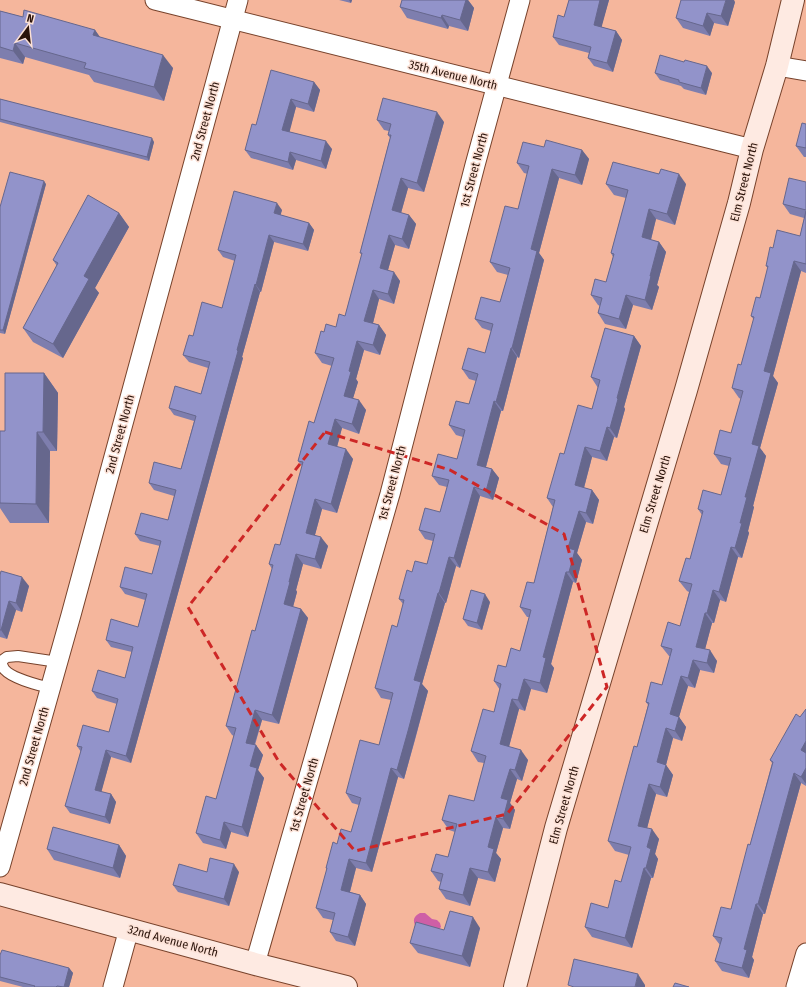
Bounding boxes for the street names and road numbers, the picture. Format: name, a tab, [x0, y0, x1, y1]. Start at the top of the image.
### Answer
street label: 35th Avenue North	[407, 57, 499, 93]
street label: 2nd Street North	[188, 80, 222, 162]
street label: 1st Street North	[457, 131, 491, 209]
street label: Elm Street North	[727, 141, 761, 223]
street label: 2nd Street North	[103, 393, 137, 475]
street label: 1st Street North	[375, 444, 409, 522]
street label: Elm Street North	[636, 453, 674, 535]
street label: 2nd Street North	[16, 705, 52, 787]
street label: 1st Street North	[287, 756, 321, 834]
street label: Elm Street North	[546, 764, 582, 846]
street label: 32nd Avenue North	[126, 922, 220, 960]

